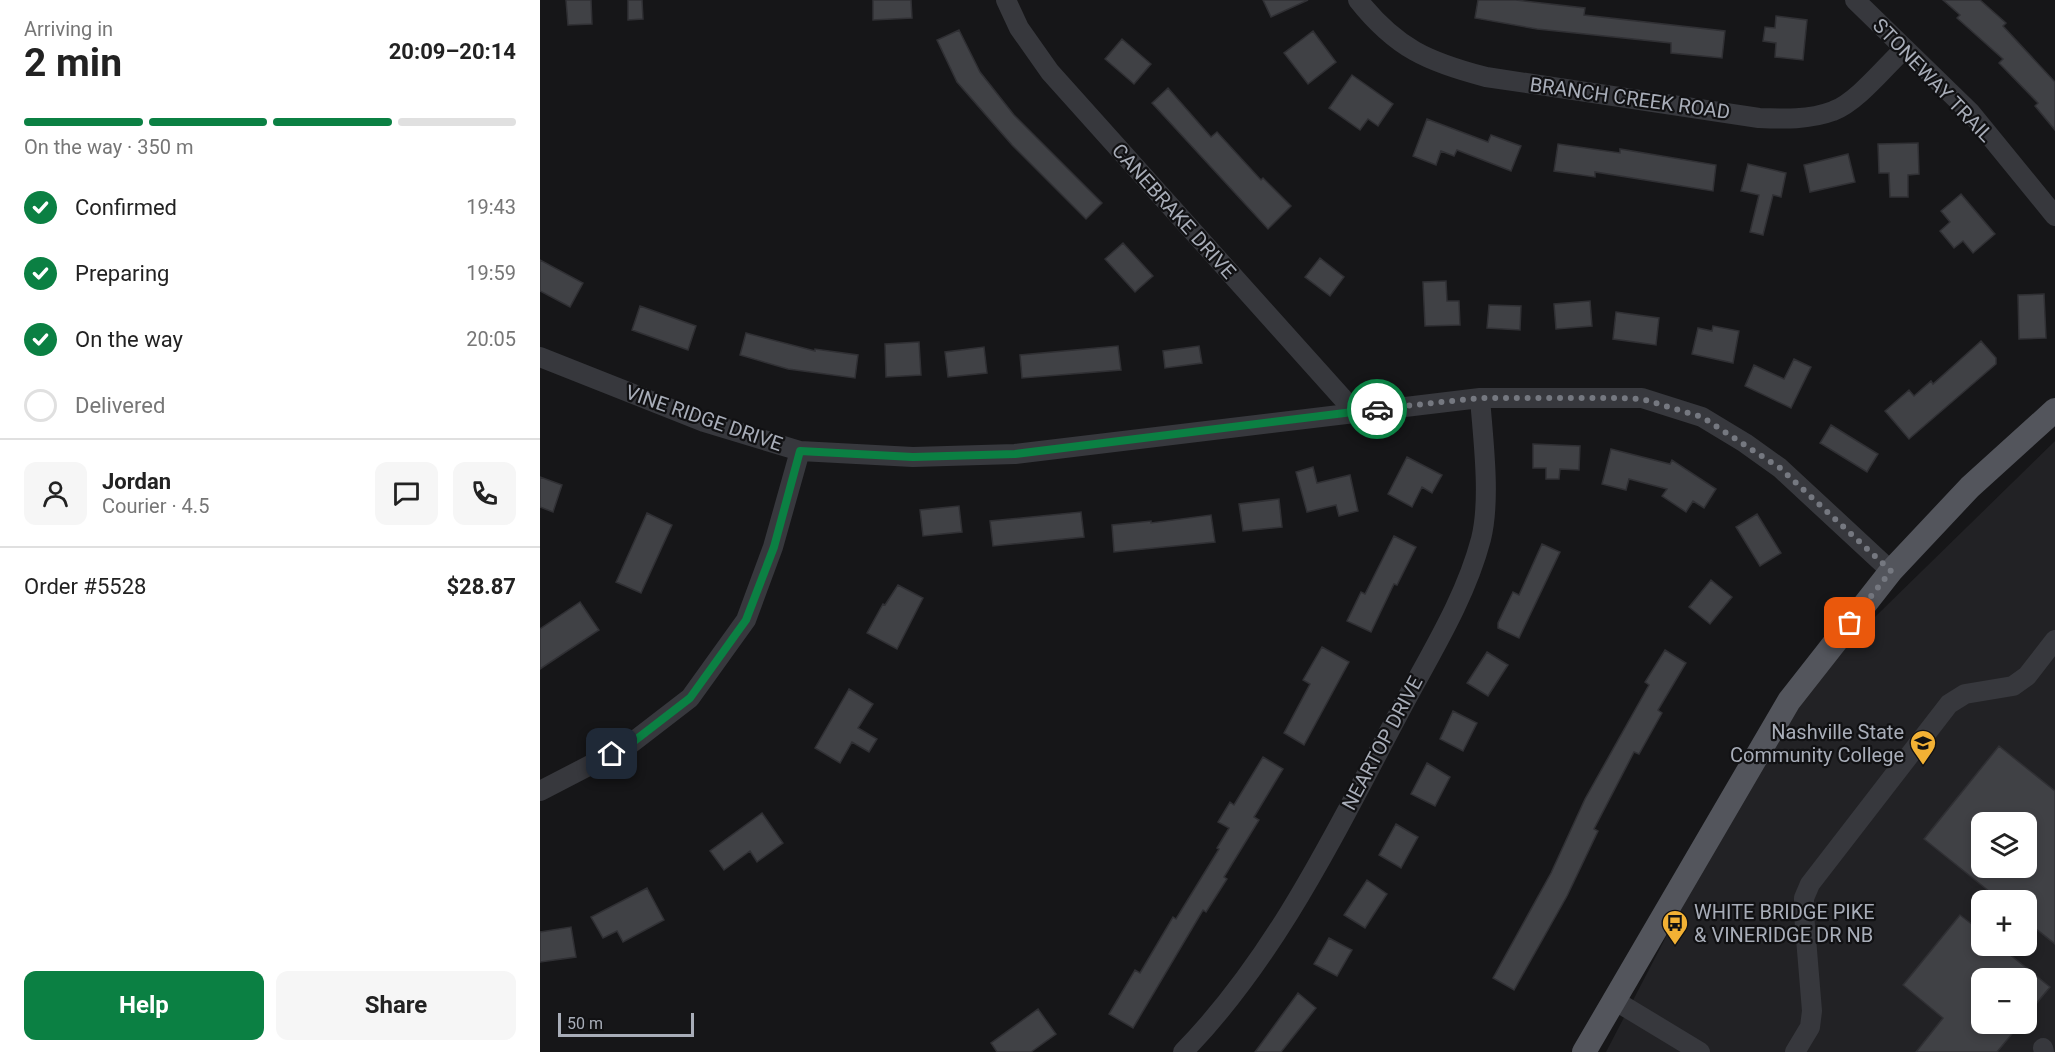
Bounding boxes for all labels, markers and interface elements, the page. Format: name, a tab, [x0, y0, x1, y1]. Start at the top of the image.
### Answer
street label: STONEWAY TRAIL	[1868, 13, 1998, 147]
text: Arriving in	[24, 17, 113, 41]
text: 20:09–20:14	[389, 39, 516, 64]
text: 2 min	[24, 40, 122, 86]
street label: BRANCH CREEK ROAD	[1528, 72, 1732, 124]
text: On the way · 350 m	[24, 135, 193, 159]
street label: CANEBRAKE DRIVE	[1107, 139, 1241, 283]
icon: check	[24, 191, 57, 224]
text: Confirmed	[75, 195, 177, 220]
text: 19:43	[466, 195, 516, 219]
icon: check	[24, 257, 57, 290]
text: Preparing	[75, 261, 169, 286]
text: 19:59	[466, 261, 516, 285]
icon: check	[24, 323, 57, 356]
text: On the way	[75, 327, 183, 352]
text: 20:05	[466, 327, 516, 351]
courier	[1347, 379, 1407, 439]
street label: VINE RIDGE DRIVE	[622, 380, 786, 456]
text: Delivered	[75, 393, 165, 418]
icon: car	[1361, 393, 1394, 426]
button: person	[24, 462, 87, 525]
button: chat	[375, 462, 438, 525]
button: phone	[453, 462, 516, 525]
text: Jordan	[102, 469, 171, 494]
text: Courier · 4.5	[102, 494, 209, 518]
text: Order #5528	[24, 574, 146, 599]
text: $28.87	[447, 574, 516, 599]
pin	[1824, 597, 1875, 648]
icon: bag	[1833, 606, 1866, 639]
street label: NEARTOP DRIVE	[1337, 672, 1427, 814]
place label: Nashville State Community College	[1730, 720, 1904, 767]
pin	[586, 728, 637, 779]
school or university icon: Nashville State Community College	[1908, 728, 1938, 766]
icon: home	[595, 737, 628, 770]
map controls	[1971, 812, 2037, 1034]
button: layers	[1971, 812, 2037, 878]
button: +	[1971, 890, 2037, 956]
place label: WHITE BRIDGE PIKE & VINERIDGE DR NB	[1694, 900, 1875, 947]
bus stop icon: WHITE BRIDGE PIKE & VINERIDGE DR NB	[1660, 908, 1690, 946]
button: −	[1971, 968, 2037, 1034]
button: Help	[24, 971, 264, 1040]
button: Share	[276, 971, 516, 1040]
scale bar	[558, 1010, 694, 1038]
text: 50 m	[567, 1014, 603, 1033]

